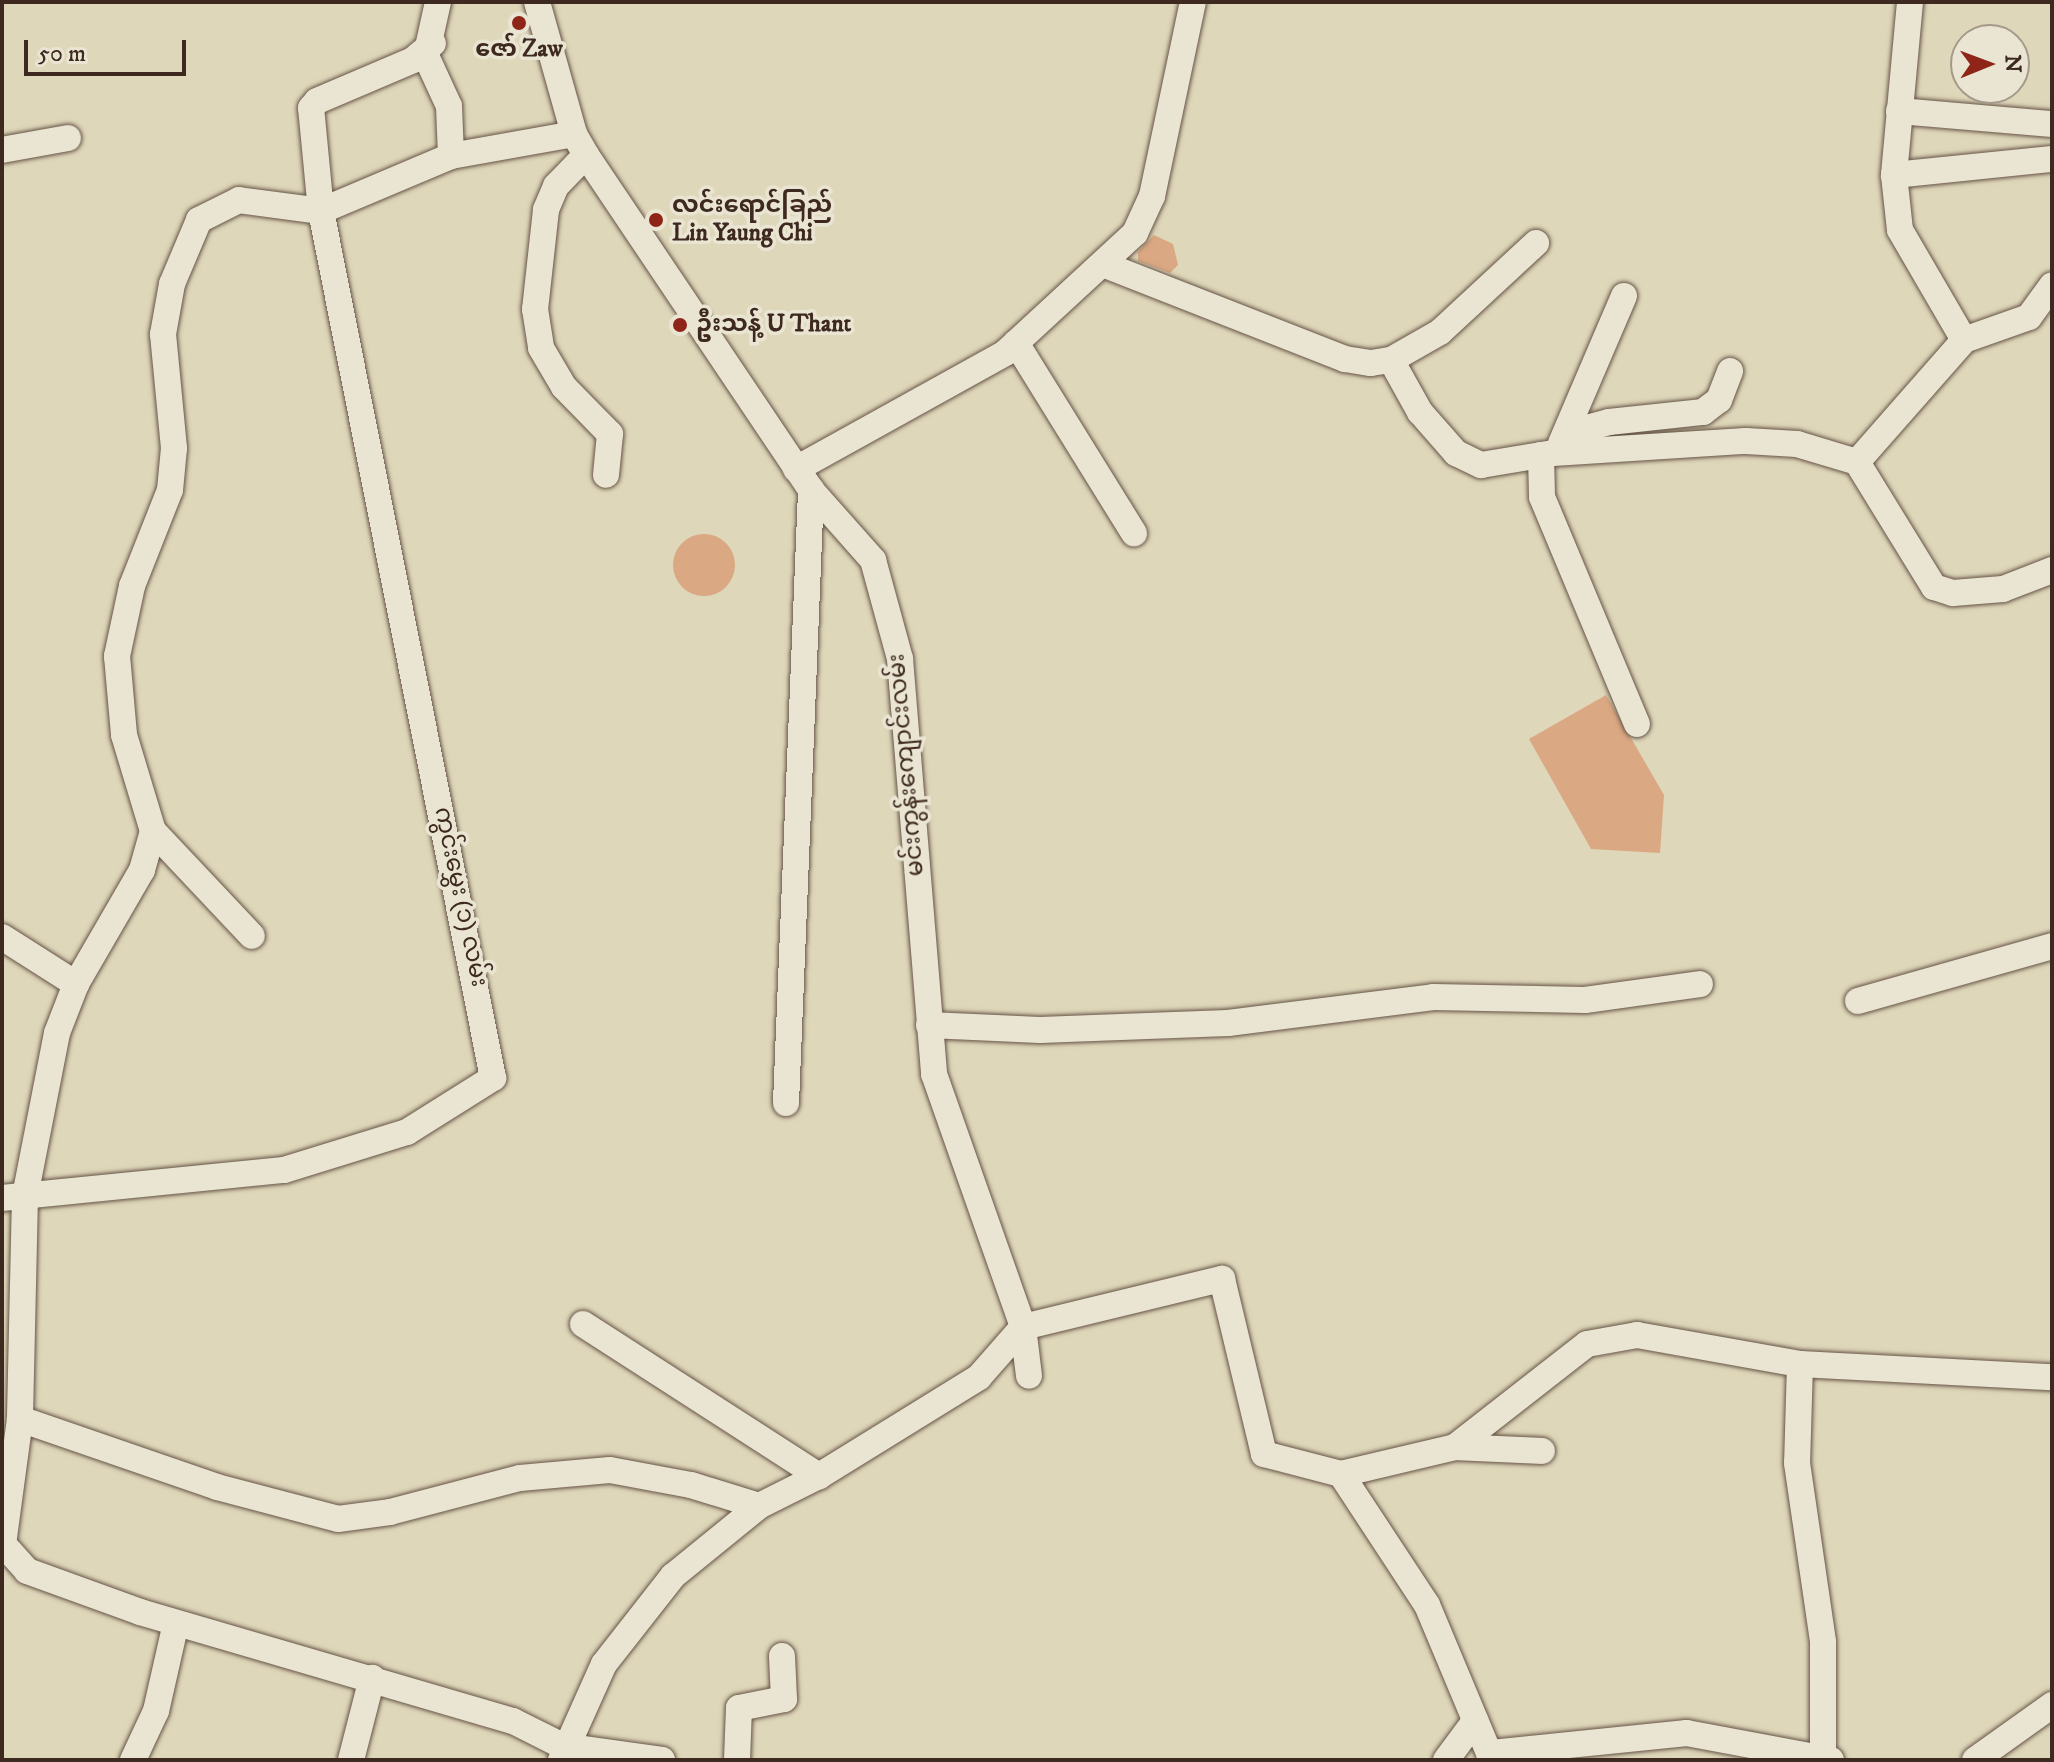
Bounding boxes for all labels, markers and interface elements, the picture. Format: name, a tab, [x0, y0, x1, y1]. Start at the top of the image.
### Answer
marker: ဇော် Zaw	[510, 14, 528, 32]
scale bar	[28, 24, 190, 74]
north arrow	[1950, 24, 2030, 104]
place label: ဇော် Zaw	[475, 36, 563, 64]
text: 50 m	[38, 39, 86, 69]
text: N	[1999, 54, 2026, 73]
place label: လင်းရောင်ခြည် Lin Yaung Chi	[672, 192, 832, 248]
marker: လင်းရောင်ခြည် Lin Yaung Chi	[647, 211, 665, 229]
place label: ဦးသန့် U Thant	[696, 311, 851, 339]
marker: ဦးသန့် U Thant	[671, 316, 689, 334]
street label: မင်းကွန်းကျောင်းလမ်း	[883, 652, 931, 878]
street label: ကွင်းမွှေး (၁) လမ်း	[427, 804, 493, 990]

